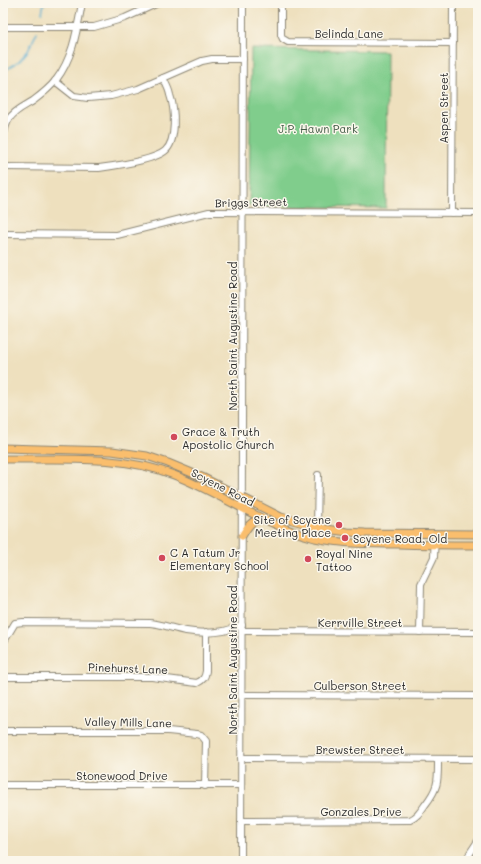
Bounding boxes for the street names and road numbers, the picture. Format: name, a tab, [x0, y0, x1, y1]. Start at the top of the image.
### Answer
street label: Belinda Lane	[315, 26, 384, 41]
street label: Aspen Street	[436, 72, 451, 144]
street label: Briggs Street	[215, 194, 287, 210]
street label: North Saint Augustine Road	[225, 261, 240, 411]
street label: Scyene Road	[189, 465, 257, 509]
street label: North Saint Augustine Road	[225, 585, 240, 735]
street label: Kerrville Street	[318, 615, 402, 630]
street label: Pinehurst Lane	[88, 659, 168, 677]
street label: Culberson Street	[314, 678, 406, 693]
street label: Valley Mills Lane	[84, 714, 172, 730]
street label: Brewster Street	[316, 742, 405, 757]
street label: Stonewood Drive	[76, 768, 168, 783]
street label: Gonzales Drive	[320, 804, 402, 819]

